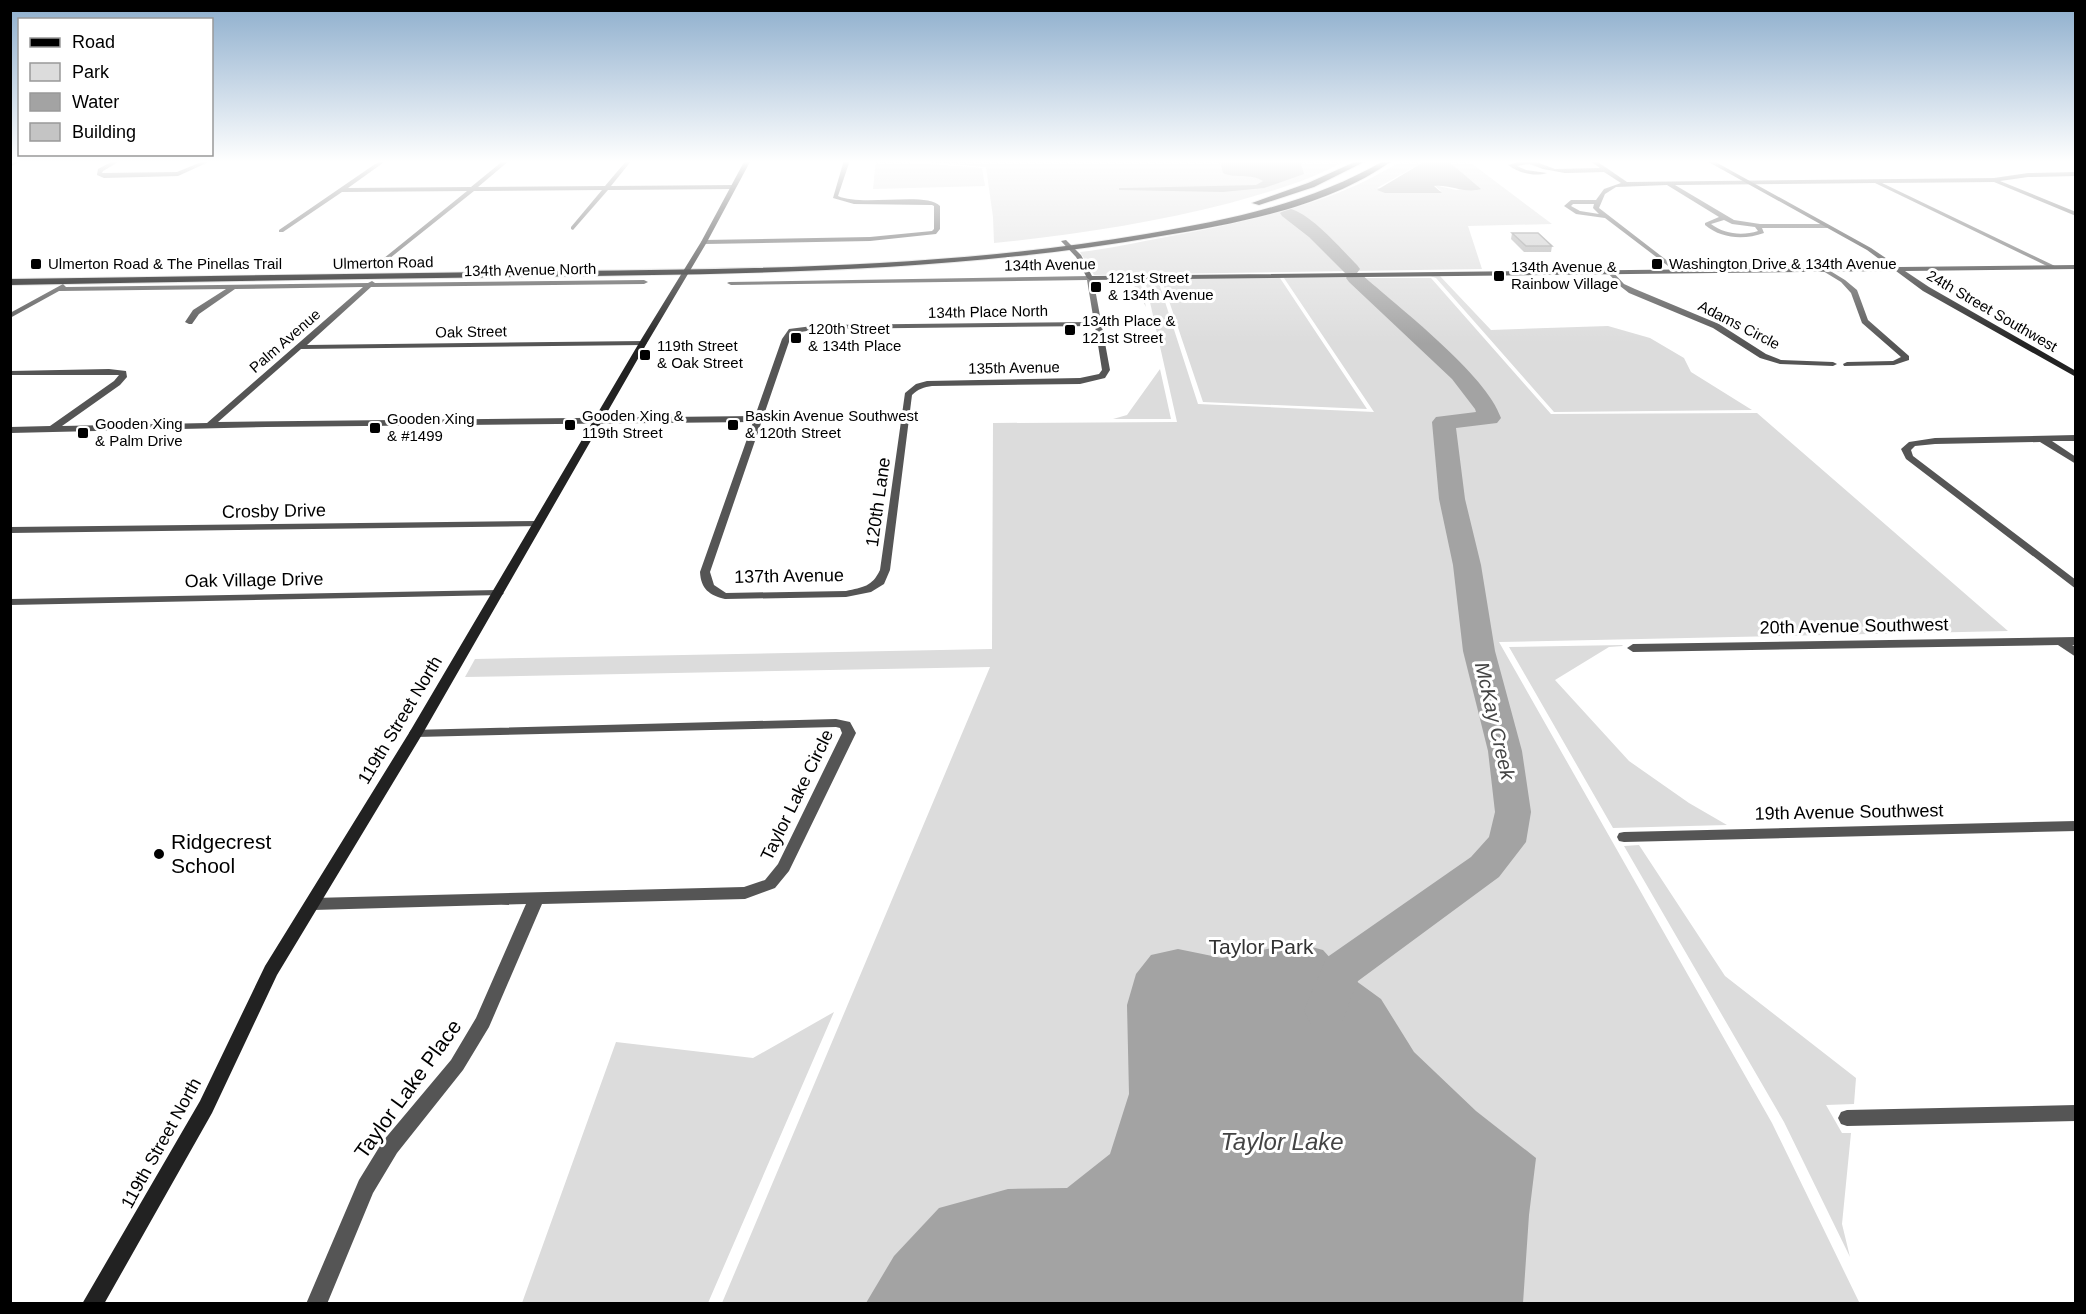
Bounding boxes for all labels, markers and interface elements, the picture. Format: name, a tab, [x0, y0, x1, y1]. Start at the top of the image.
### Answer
legend	[18, 18, 213, 156]
text: Road	[72, 32, 115, 52]
text: Park	[72, 62, 110, 82]
text: Water	[72, 92, 119, 112]
text: Building	[72, 122, 136, 142]
street label: Ulmerton Road	[332, 253, 434, 272]
place label: Ulmerton Road & The Pinellas Trail	[48, 255, 282, 272]
street label: 134th Avenue	[1004, 255, 1096, 274]
place label: Washington Drive & 134th Avenue	[1669, 255, 1897, 272]
marker: Ulmerton Road & The Pinellas Trail	[29, 257, 43, 271]
marker: Washington Drive & 134th Avenue	[1650, 257, 1664, 271]
place label: 134th Avenue & Rainbow Village	[1511, 258, 1618, 292]
street label: 134th Avenue North	[464, 260, 596, 279]
street label: 24th Street Southwest	[1924, 266, 2061, 355]
place label: 121st Street & 134th Avenue	[1108, 269, 1214, 303]
marker: 134th Avenue & Rainbow Village	[1492, 269, 1506, 283]
marker: 121st Street & 134th Avenue	[1089, 280, 1103, 294]
street label: Adams Circle	[1696, 297, 1783, 352]
street label: 134th Place North	[928, 302, 1048, 321]
street label: Palm Avenue	[246, 305, 324, 376]
place label: 134th Place & 121st Street	[1082, 312, 1175, 346]
place label: 120th Street & 134th Place	[808, 320, 901, 354]
street label: Oak Street	[435, 322, 508, 341]
marker: 134th Place & 121st Street	[1063, 323, 1077, 337]
marker: 120th Street & 134th Place	[789, 331, 803, 345]
place label: 119th Street & Oak Street	[657, 337, 744, 371]
marker: 119th Street & Oak Street	[638, 348, 652, 362]
street label: 135th Avenue	[968, 358, 1060, 377]
place label: Gooden Xing & 119th Street	[582, 407, 684, 441]
place label: Baskin Avenue Southwest & 120th Street	[745, 407, 919, 441]
place label: Gooden Xing & #1499	[387, 410, 475, 444]
place label: Gooden Xing & Palm Drive	[95, 415, 183, 449]
marker: Gooden Xing & 119th Street	[563, 418, 577, 432]
marker: Baskin Avenue Southwest & 120th Street	[726, 418, 740, 432]
marker: Gooden Xing & #1499	[368, 421, 382, 435]
marker: Gooden Xing & Palm Drive	[76, 426, 90, 440]
street label: 120th Lane	[862, 456, 894, 548]
street label: Crosby Drive	[222, 500, 326, 522]
street label: 137th Avenue	[734, 565, 844, 587]
street label: Oak Village Drive	[184, 569, 324, 591]
street label: 20th Avenue Southwest	[1759, 614, 1949, 638]
street label: 119th Street North	[354, 652, 446, 788]
water label: McKay Creek	[1471, 660, 1519, 783]
street label: Taylor Lake Circle	[757, 726, 837, 864]
street label: 19th Avenue Southwest	[1754, 800, 1944, 824]
place label: Ridgecrest School	[171, 830, 272, 877]
marker: Ridgecrest School	[152, 847, 166, 861]
park label: Taylor Park	[1208, 935, 1314, 958]
street label: Taylor Lake Place	[350, 1015, 466, 1163]
street label: 119th Street North	[117, 1074, 205, 1212]
water label: Taylor Lake	[1220, 1128, 1344, 1155]

